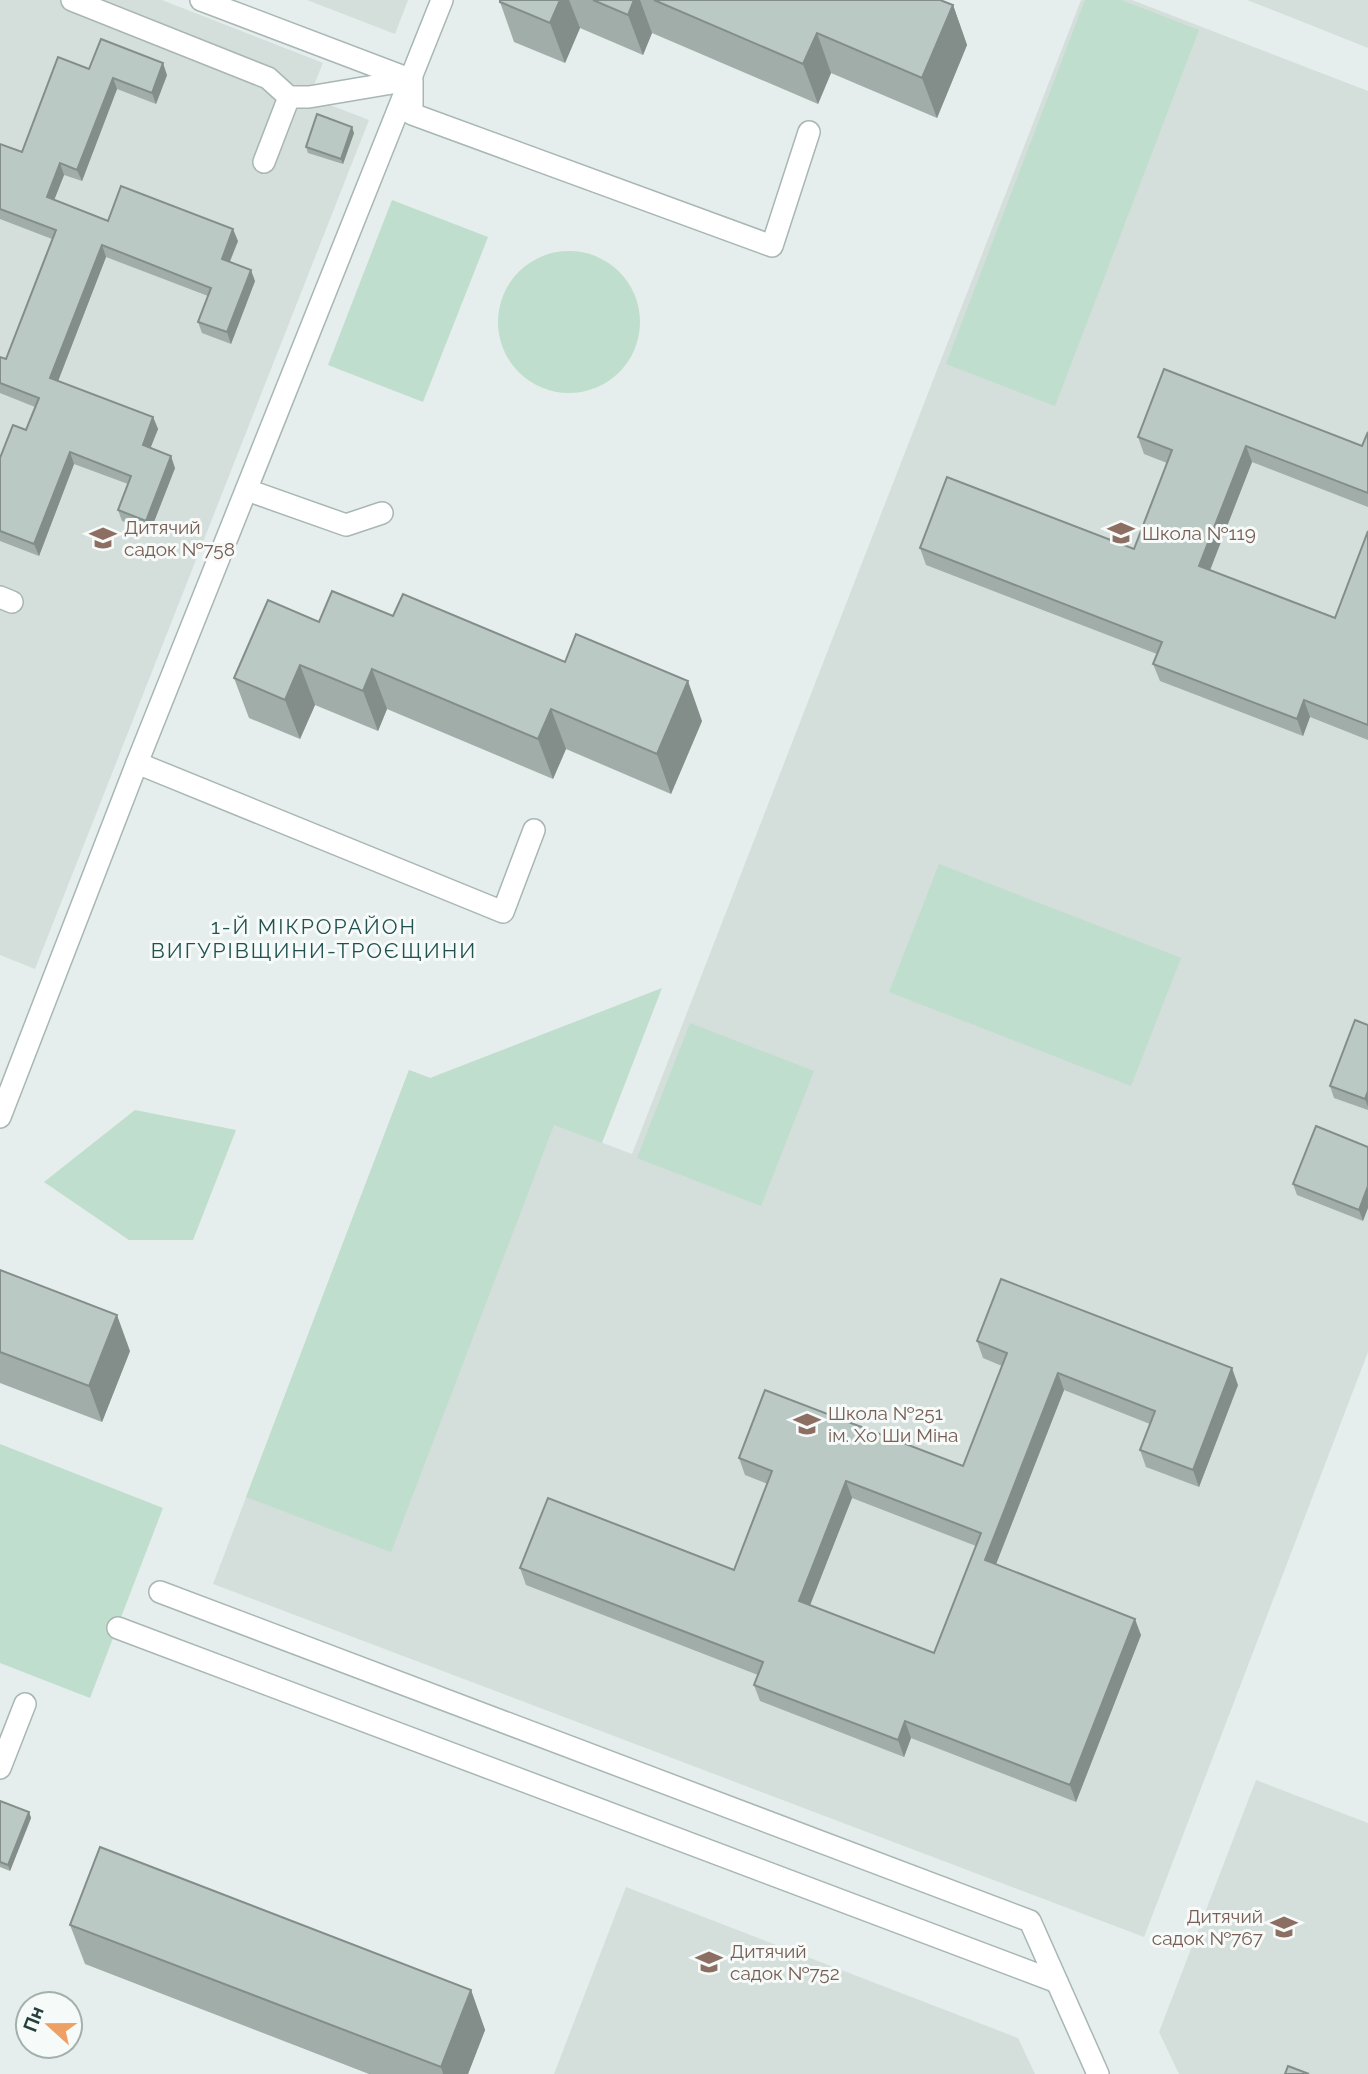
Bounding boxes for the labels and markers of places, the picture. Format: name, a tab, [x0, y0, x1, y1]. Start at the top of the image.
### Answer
place label: Дитячий садок №758	[124, 516, 235, 560]
school or university icon: Школа №119	[1106, 518, 1136, 548]
place label: Школа №119	[1142, 522, 1256, 544]
school or university icon: Дитячий садок №758	[88, 523, 118, 553]
place label: Школа №251 ім. Хо Ши Міна	[828, 1402, 958, 1446]
school or university icon: Школа №251 ім. Хо Ши Міна	[792, 1409, 822, 1439]
place label: Дитячий садок №767	[1152, 1905, 1263, 1949]
school or university icon: Дитячий садок №767	[1269, 1912, 1299, 1942]
place label: Дитячий садок №752	[730, 1940, 840, 1984]
school or university icon: Дитячий садок №752	[694, 1947, 724, 1977]

